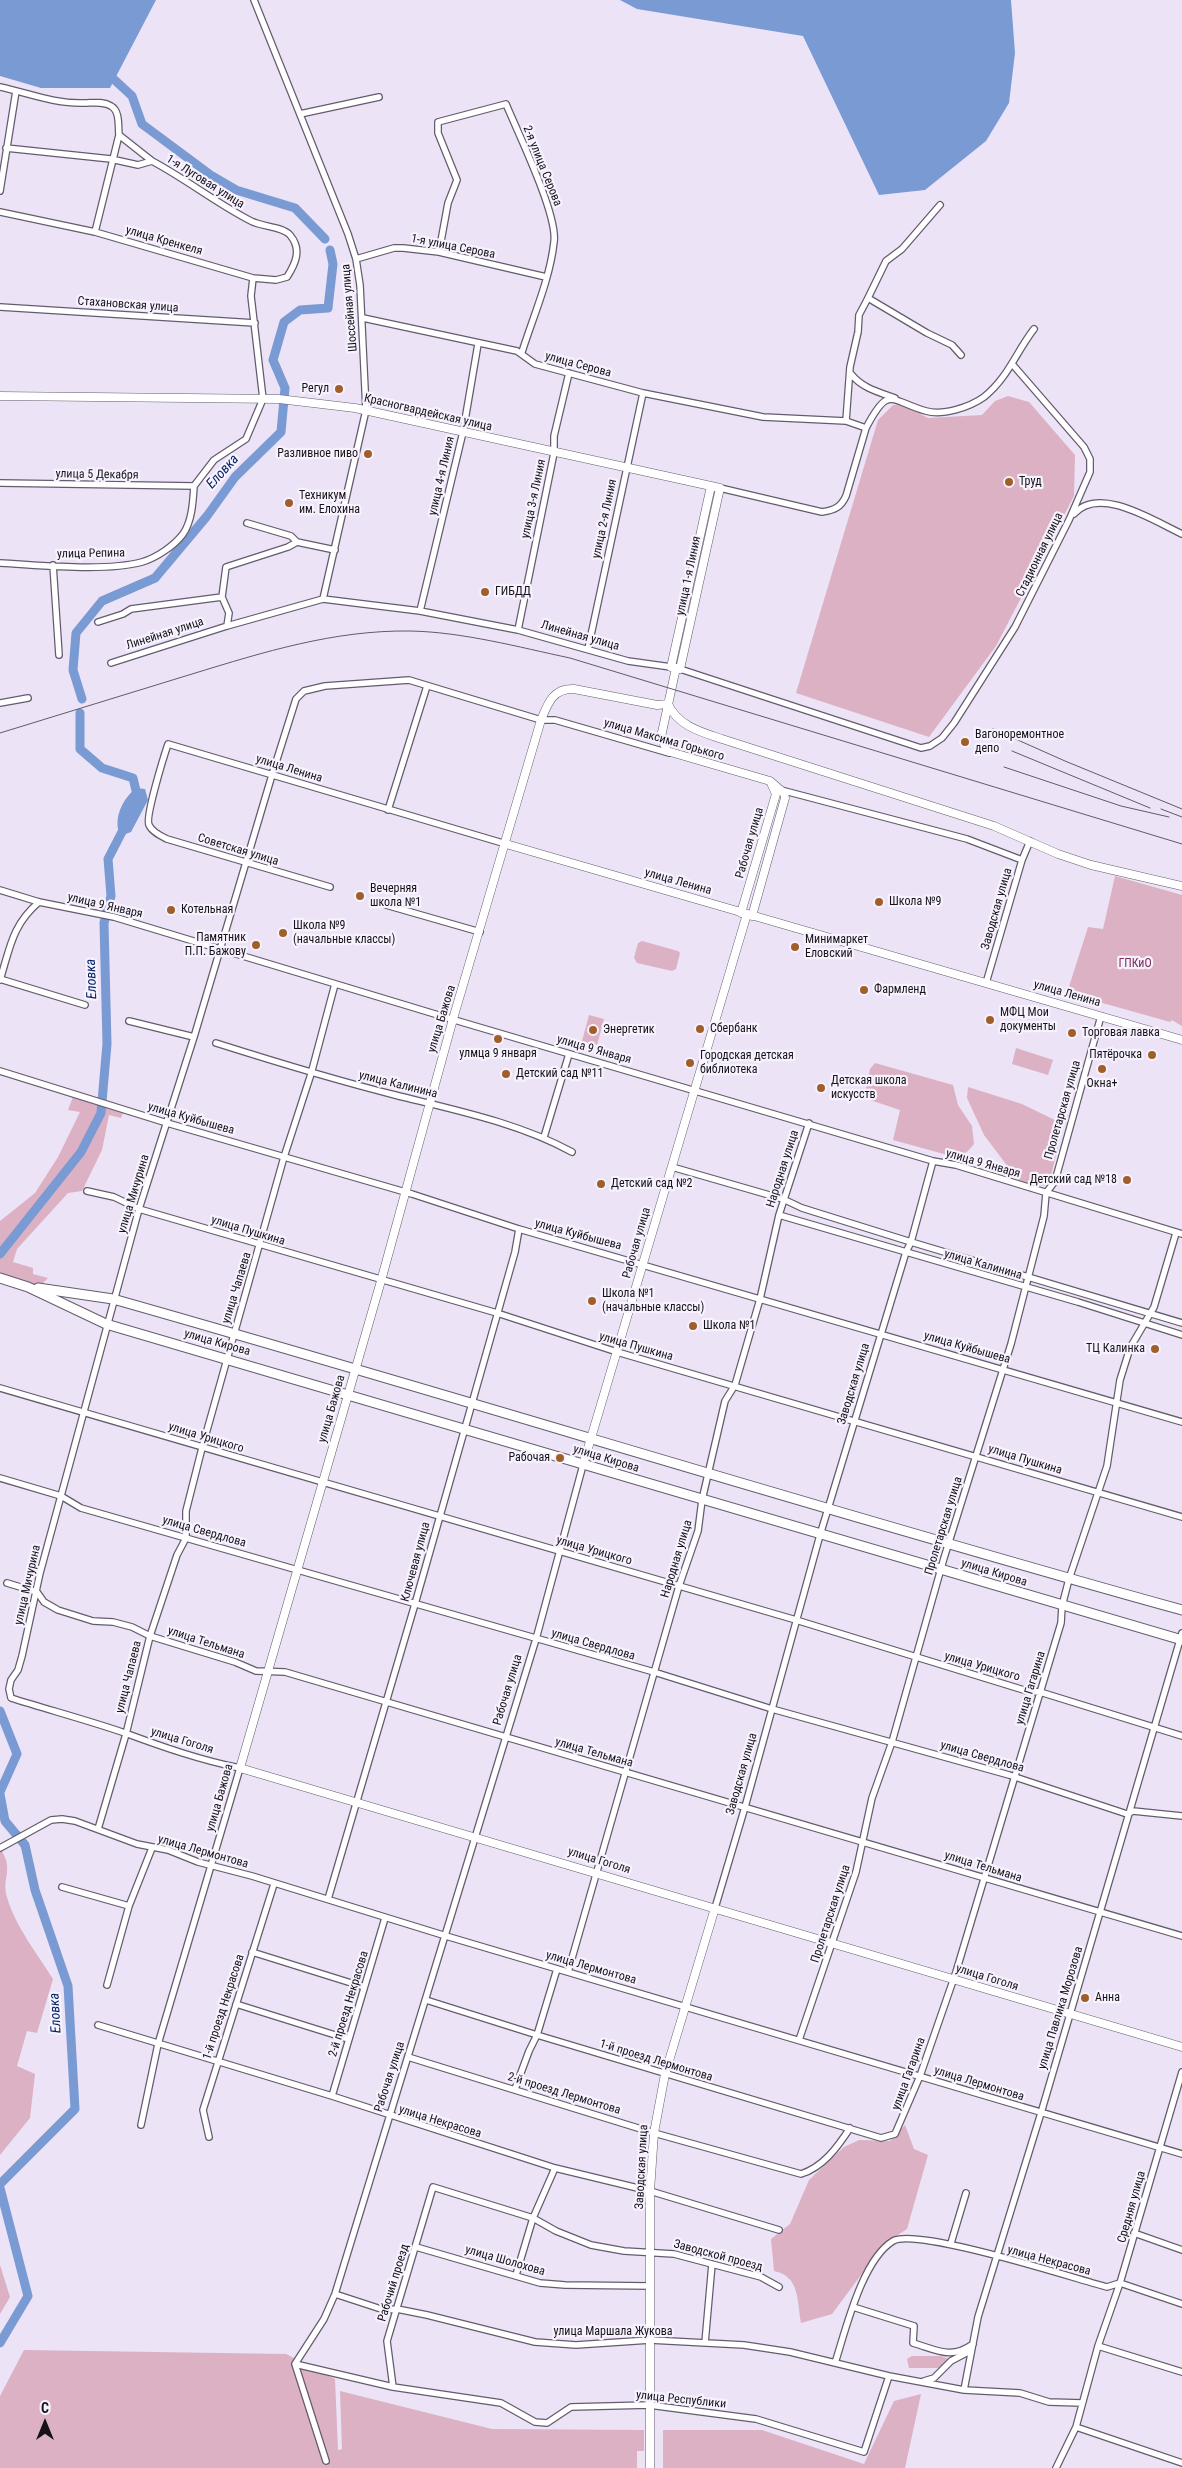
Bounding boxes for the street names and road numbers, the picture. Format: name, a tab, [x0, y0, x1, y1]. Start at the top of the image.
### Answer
street label: 2-я улица Серова	[519, 124, 565, 208]
street label: 1-я Луговая улица	[163, 152, 247, 212]
street label: улица Кренкеля	[124, 223, 204, 259]
street label: 1-я улица Серова	[410, 232, 496, 262]
street label: Шоссейная улица	[339, 264, 361, 352]
street label: Стахановская улица	[77, 294, 179, 316]
street label: улица Серова	[543, 349, 613, 381]
street label: Красногвардейская улица	[363, 391, 493, 435]
street label: улица 4-я Линия	[426, 435, 458, 517]
street label: улица 3-я Линия	[519, 458, 549, 540]
street label: улица 5 Декабря	[55, 467, 139, 483]
street label: улица 2-я Линия	[590, 478, 620, 560]
street label: Стадионная улица	[1013, 511, 1067, 599]
street label: улица 1-я Линия	[674, 535, 704, 617]
street label: улица Репина	[57, 546, 125, 562]
street label: Линейная улица	[124, 615, 206, 653]
street label: Линейная улица	[539, 618, 621, 654]
street label: улица Максима Горького	[602, 716, 726, 764]
street label: улица Ленина	[254, 752, 324, 786]
street label: Рабочая улица	[733, 806, 767, 880]
street label: Советская улица	[196, 831, 280, 869]
street label: улица Ленина	[643, 866, 713, 898]
street label: Заводская улица	[978, 866, 1016, 952]
street label: улица 9 Января	[66, 890, 144, 922]
street label: улица Ленина	[1032, 978, 1102, 1010]
street label: улица Бажова	[425, 984, 459, 1054]
street label: улица 9 Января	[555, 1032, 633, 1068]
street label: Пролетарская улица	[1042, 1059, 1084, 1161]
street label: улица Калинина	[357, 1068, 439, 1102]
street label: улица Куйбышева	[146, 1100, 236, 1138]
street label: Народная улица	[764, 1128, 802, 1210]
street label: улица 9 Января	[944, 1146, 1022, 1182]
street label: улица Мичурина	[115, 1153, 153, 1235]
street label: Рабочая улица	[620, 1206, 654, 1280]
street label: улица Пушкина	[209, 1213, 287, 1249]
street label: улица Куйбышева	[533, 1216, 623, 1254]
street label: улица Калинина	[942, 1247, 1024, 1283]
street label: улица Чапаева	[219, 1251, 255, 1325]
street label: улица Кирова	[182, 1327, 252, 1359]
street label: улица Куйбышева	[922, 1329, 1012, 1367]
street label: улица Пушкина	[597, 1330, 675, 1364]
street label: Заводская улица	[835, 1341, 873, 1427]
street label: улица Бажова	[315, 1373, 349, 1445]
street label: улица Урицкого	[167, 1420, 245, 1456]
street label: улица Кирова	[571, 1442, 641, 1476]
street label: улица Пушкина	[986, 1442, 1064, 1478]
street label: Пролетарская улица	[922, 1475, 966, 1577]
street label: улица Свердлова	[160, 1513, 248, 1551]
street label: Народная улица	[658, 1518, 696, 1600]
street label: Ключевая улица	[398, 1520, 434, 1604]
street label: улица Урицкого	[554, 1533, 634, 1569]
street label: улица Мичурина	[12, 1544, 44, 1626]
street label: улица Кирова	[959, 1556, 1029, 1590]
street label: улица Тельмана	[166, 1624, 246, 1662]
street label: улица Свердлова	[549, 1626, 637, 1664]
street label: улица Чапаева	[113, 1639, 145, 1715]
street label: улица Урицкого	[942, 1649, 1022, 1685]
street label: улица Гагарина	[1013, 1649, 1049, 1727]
street label: Рабочая улица	[490, 1653, 526, 1727]
street label: улица Гоголя	[149, 1725, 215, 1757]
street label: Заводская улица	[723, 1731, 761, 1817]
street label: улица Тельмана	[553, 1735, 635, 1771]
street label: улица Свердлова	[938, 1738, 1026, 1776]
street label: улица Бажова	[203, 1762, 237, 1834]
street label: улица Лермонтова	[156, 1832, 250, 1872]
street label: улица Гоголя	[566, 1845, 632, 1877]
street label: улица Тельмана	[943, 1848, 1023, 1886]
street label: Пролетарская улица	[808, 1863, 854, 1965]
street label: улица Павлика Морозова	[1035, 1945, 1087, 2071]
street label: улица Лермонтова	[544, 1948, 638, 1988]
street label: 2-й проезд Некрасова	[326, 1949, 372, 2059]
street label: 1-й проезд Некрасова	[200, 1953, 248, 2061]
street label: улица Гоголя	[954, 1962, 1020, 1994]
street label: улица Гагарина	[889, 2036, 929, 2112]
street label: 1-й проезд Лермонтова	[598, 2037, 714, 2085]
street label: Рабочая улица	[372, 2040, 408, 2114]
street label: улица Лермонтова	[932, 2063, 1026, 2105]
street label: 2-й проезд Лермонтова	[506, 2070, 622, 2118]
street label: улица Некрасова	[397, 2103, 483, 2141]
street label: Заводская улица	[633, 2124, 651, 2210]
street label: Средняя улица	[1115, 2169, 1149, 2245]
street label: Заводской проезд	[672, 2237, 764, 2275]
street label: Рабочий проезд	[375, 2242, 413, 2324]
street label: улица Шолохова	[463, 2243, 547, 2279]
street label: улица Некрасова	[1006, 2243, 1092, 2279]
street label: улица Маршала Жукова	[553, 2325, 673, 2339]
street label: улица Республики	[635, 2388, 727, 2412]

